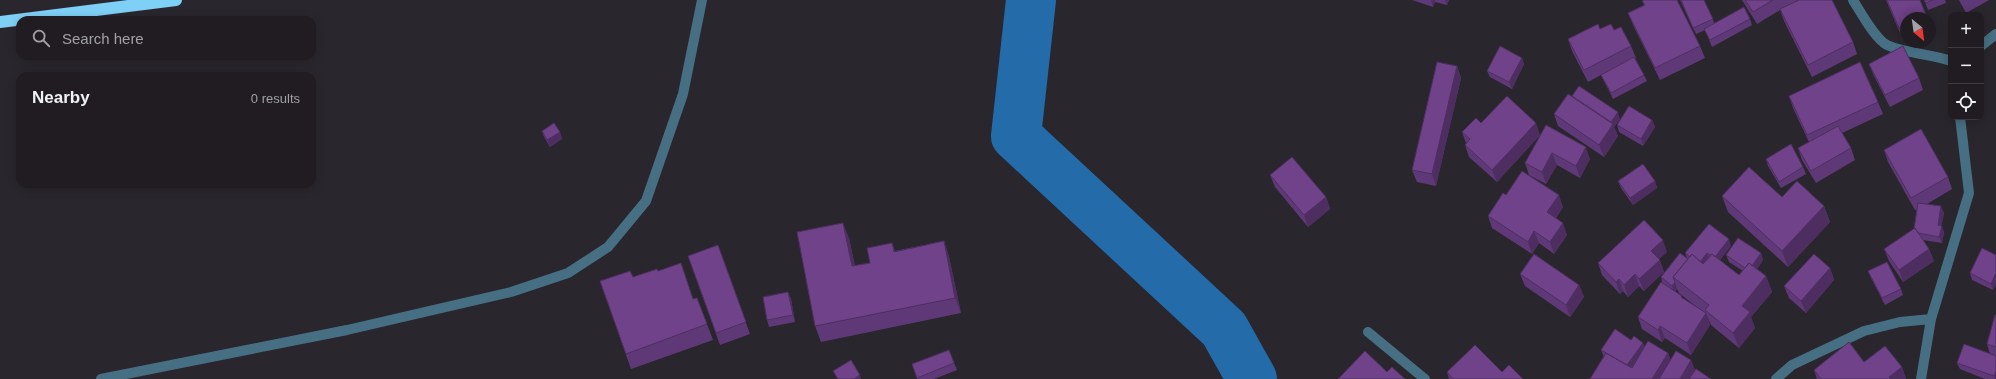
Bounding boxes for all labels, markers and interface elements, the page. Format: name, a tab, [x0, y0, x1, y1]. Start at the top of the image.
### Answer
north arrow	[1900, 12, 1936, 48]
map controls	[1948, 12, 1984, 120]
button: +	[1948, 12, 1984, 48]
search box	[16, 16, 316, 60]
icon: search	[30, 27, 52, 49]
text: Search here	[62, 30, 144, 47]
button: −	[1948, 48, 1984, 84]
button: locate	[1948, 84, 1984, 120]
text: Nearby	[32, 88, 90, 107]
text: 0 results	[251, 91, 300, 106]

